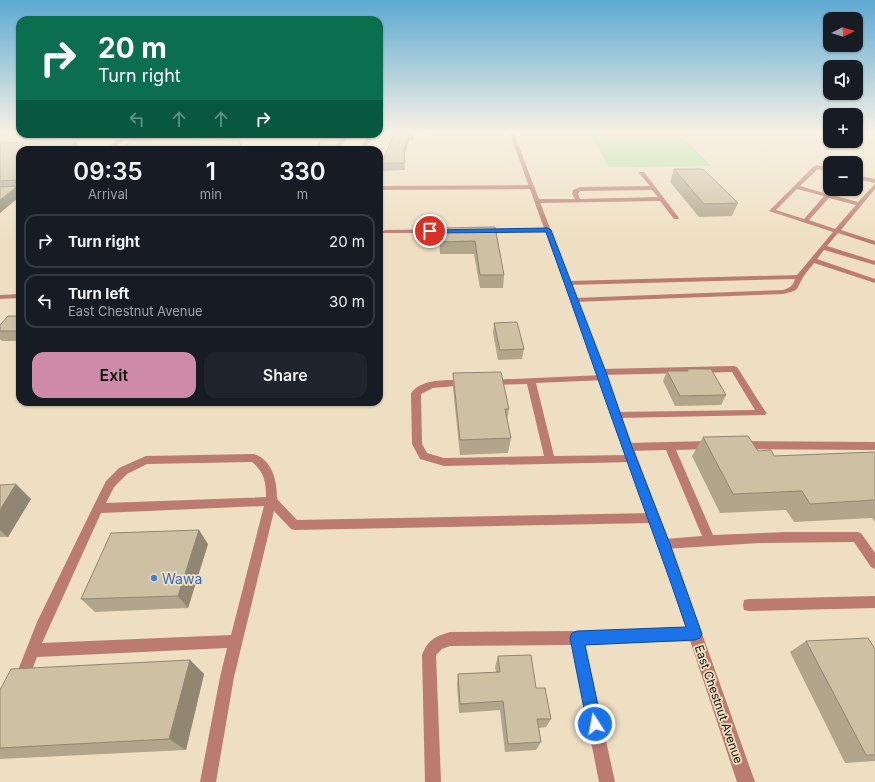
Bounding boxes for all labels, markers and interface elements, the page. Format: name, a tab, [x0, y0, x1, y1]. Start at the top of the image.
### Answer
north arrow	[823, 12, 863, 52]
map controls	[823, 12, 863, 196]
text: 20 m	[98, 31, 167, 65]
icon: right	[32, 32, 84, 84]
button: sound	[823, 60, 863, 100]
text: Turn right	[98, 65, 181, 86]
icon: left	[126, 108, 148, 130]
icon: ahead	[168, 108, 190, 130]
icon: ahead	[210, 108, 232, 130]
icon: right	[252, 108, 274, 130]
button: +	[823, 108, 863, 148]
button: −	[823, 156, 863, 196]
text: 09:35	[73, 157, 143, 186]
text: 1	[206, 157, 216, 186]
text: 330	[279, 157, 326, 186]
text: Arrival	[88, 186, 128, 202]
text: min	[200, 186, 222, 202]
text: m	[297, 186, 308, 202]
pin	[413, 214, 447, 248]
icon: arrive	[419, 220, 441, 242]
icon: right	[34, 230, 56, 252]
text: Turn right	[68, 232, 140, 251]
text: 20 m	[329, 232, 365, 251]
text: Turn left	[68, 284, 129, 303]
icon: left	[34, 290, 56, 312]
text: 30 m	[329, 292, 365, 311]
text: East Chestnut Avenue	[68, 303, 203, 319]
button: Exit	[32, 352, 196, 398]
button: Share	[204, 352, 367, 398]
place label: Wawa	[162, 570, 202, 587]
marker: Wawa	[149, 573, 159, 583]
street label: East Chestnut Avenue	[692, 643, 746, 765]
position arrow	[574, 703, 616, 745]

